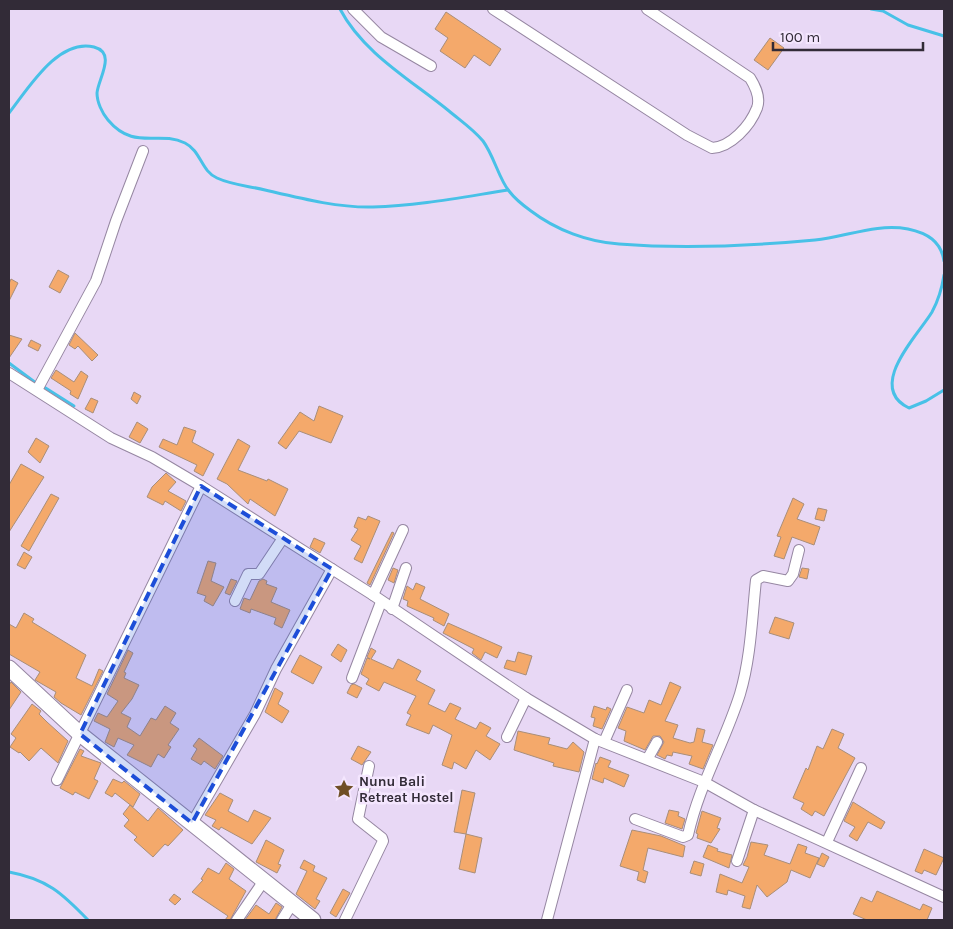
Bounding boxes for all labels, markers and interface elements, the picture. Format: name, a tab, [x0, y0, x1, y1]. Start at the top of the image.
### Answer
scale bar	[773, 20, 923, 52]
text: 100 m	[780, 28, 820, 46]
place label: Nunu Bali Retreat Hostel	[359, 773, 454, 806]
place icon: Nunu Bali Retreat Hostel	[333, 778, 355, 800]

